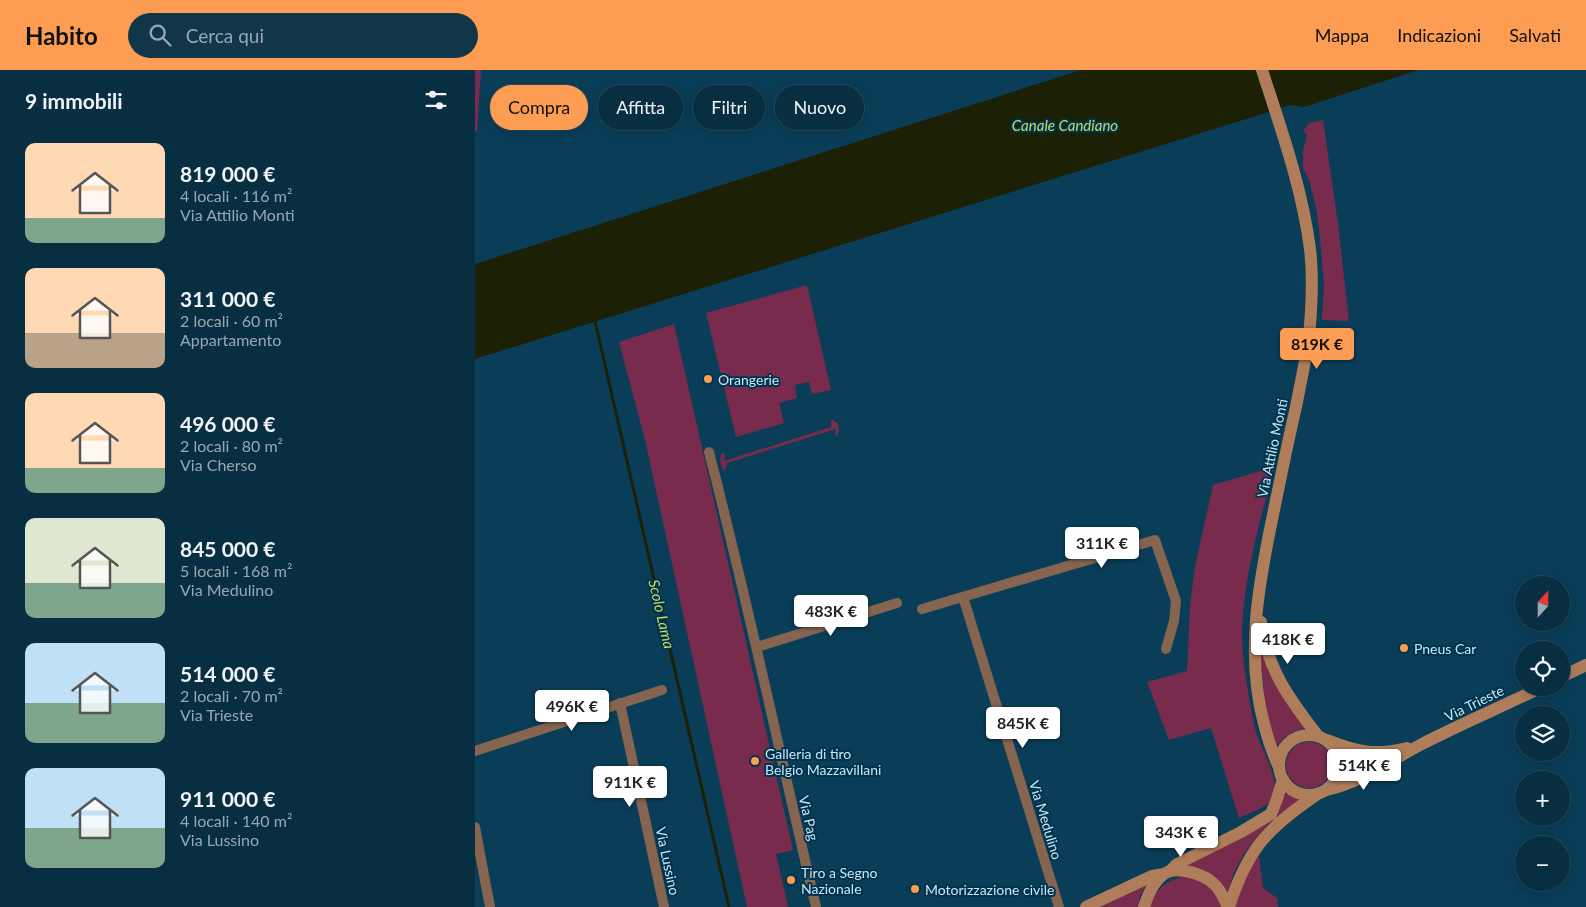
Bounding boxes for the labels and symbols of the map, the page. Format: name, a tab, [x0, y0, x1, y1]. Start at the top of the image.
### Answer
water label: Canale Candiano	[1012, 116, 1118, 134]
pin: 819K €	[1276, 328, 1358, 370]
place label: Orangerie	[718, 371, 779, 388]
marker: Orangerie	[702, 373, 714, 385]
street label: Via Attilio Monti	[1253, 397, 1291, 499]
pin: 311K €	[1061, 526, 1143, 569]
north arrow	[1515, 576, 1570, 631]
water label: Scolo Lama	[645, 578, 679, 651]
pin: 483K €	[790, 594, 872, 637]
pin: 418K €	[1247, 622, 1329, 665]
place label: Pneus Car	[1414, 640, 1476, 657]
marker: Pneus Car	[1398, 642, 1410, 654]
street label: Via Trieste	[1442, 681, 1506, 725]
pin: 496K €	[531, 690, 613, 732]
pin: 845K €	[982, 706, 1064, 749]
place label: Galleria di tiro Belgio Mazzavillani	[765, 745, 881, 778]
pin: 514K €	[1323, 748, 1405, 791]
marker: Galleria di tiro Belgio Mazzavillani	[749, 755, 761, 767]
pin: 911K €	[589, 766, 671, 808]
street label: Via Medulino	[1026, 778, 1066, 862]
street label: Via Pag	[796, 794, 822, 842]
pin: 343K €	[1140, 816, 1222, 858]
street label: Via Lussino	[652, 825, 684, 897]
place label: Tiro a Segno Nazionale	[801, 864, 877, 897]
marker: Tiro a Segno Nazionale	[785, 874, 797, 886]
place label: Motorizzazione civile	[925, 881, 1054, 898]
marker: Motorizzazione civile	[909, 883, 921, 895]

